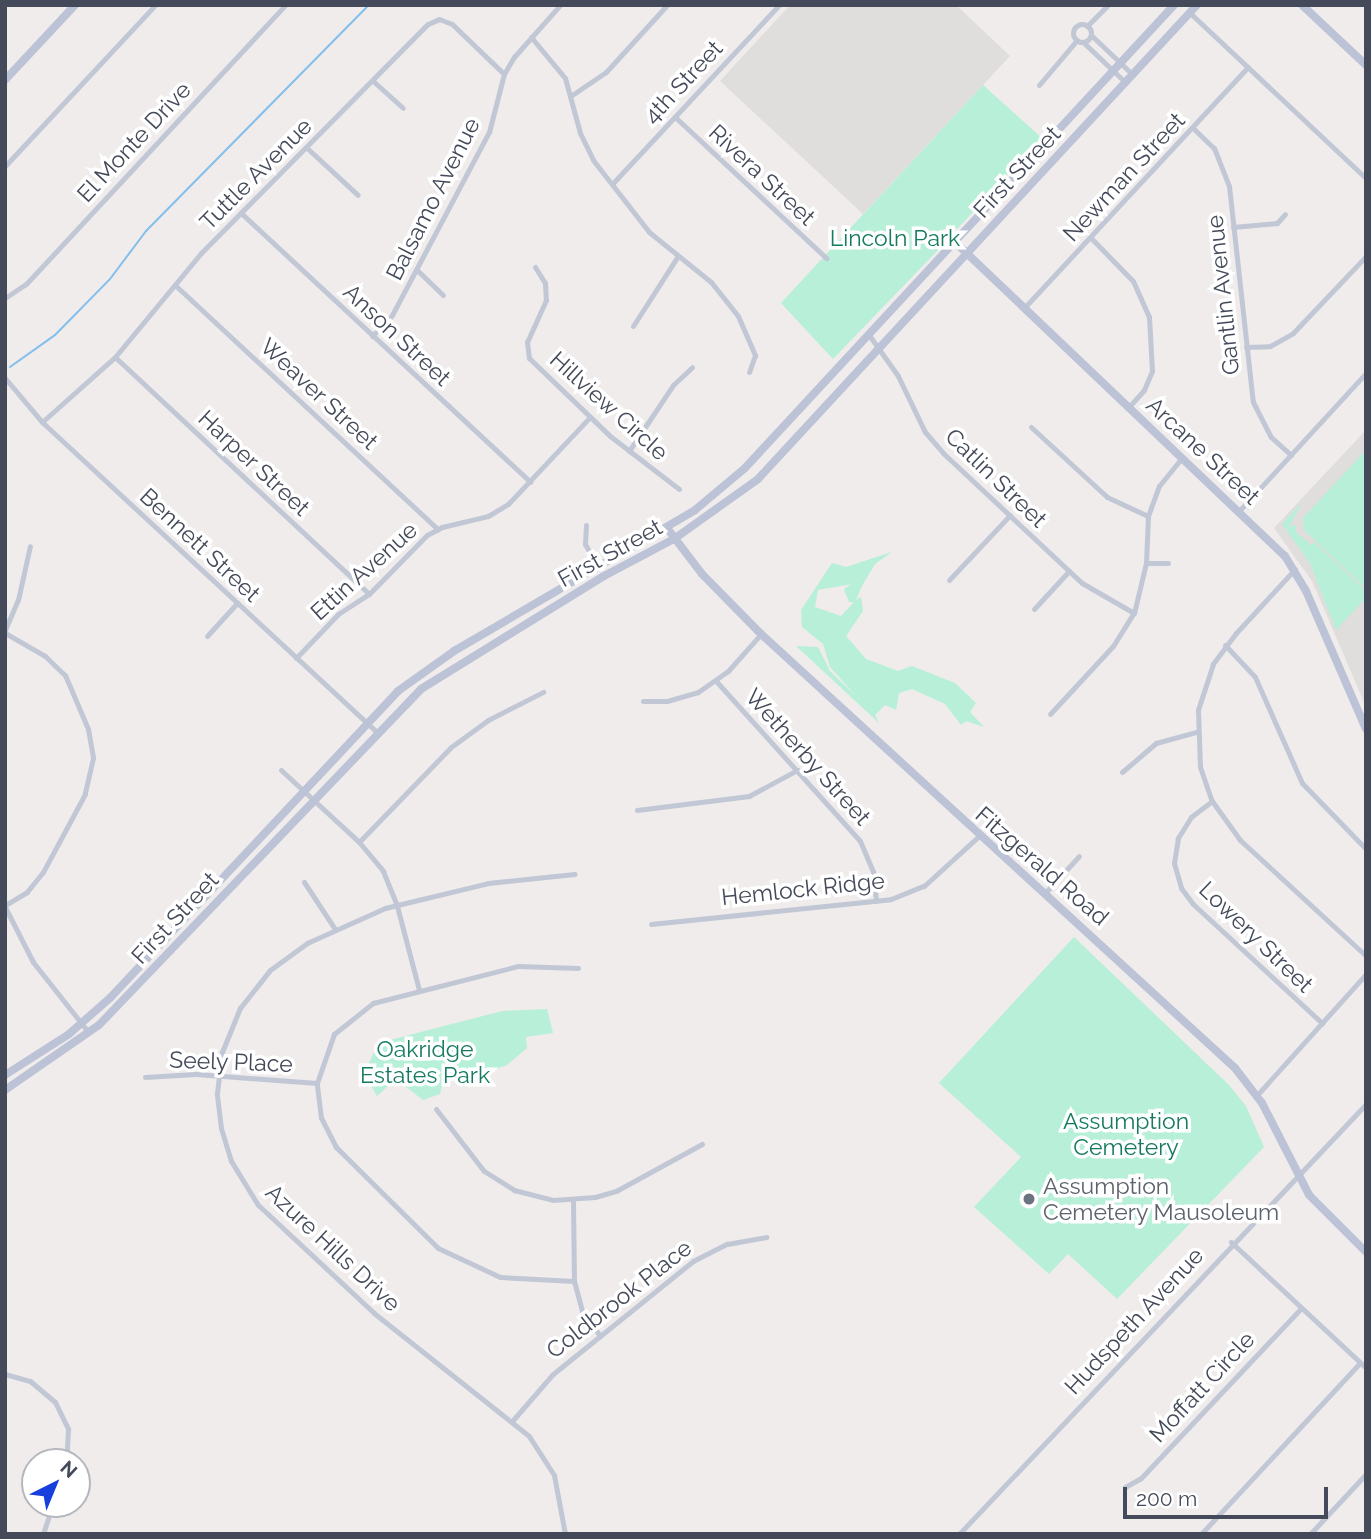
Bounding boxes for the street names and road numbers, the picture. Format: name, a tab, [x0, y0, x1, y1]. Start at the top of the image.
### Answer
street label: 4th Street	[638, 35, 728, 129]
street label: El Monte Drive	[71, 76, 197, 208]
street label: Newman Street	[1057, 107, 1191, 247]
street label: Tuttle Avenue	[194, 112, 318, 236]
street label: Balsamo Avenue	[380, 113, 486, 285]
street label: Rivera Street	[703, 119, 821, 231]
street label: First Street	[968, 121, 1066, 223]
street label: Gantlin Avenue	[1201, 213, 1245, 377]
street label: Anson Street	[338, 278, 456, 392]
street label: Weaver Street	[254, 332, 384, 456]
street label: Hillview Circle	[544, 346, 674, 466]
street label: Arcane Street	[1141, 391, 1265, 511]
street label: Harper Street	[192, 404, 316, 522]
street label: Catlin Street	[940, 423, 1052, 533]
street label: Bennett Street	[134, 482, 266, 608]
street label: First Street	[553, 513, 667, 593]
street label: Ettin Avenue	[305, 516, 423, 626]
street label: Wetherby Street	[739, 683, 877, 831]
street label: Fitzgerald Road	[970, 801, 1114, 931]
street label: First Street	[126, 867, 224, 969]
street label: Hemlock Ridge	[720, 867, 886, 911]
street label: Lowery Street	[1193, 876, 1319, 998]
street label: Seely Place	[168, 1046, 294, 1078]
street label: Azure Hills Drive	[260, 1179, 406, 1317]
street label: Coldbrook Place	[541, 1234, 697, 1364]
street label: Hudspeth Avenue	[1059, 1242, 1209, 1400]
street label: Moffatt Circle	[1144, 1326, 1260, 1448]

